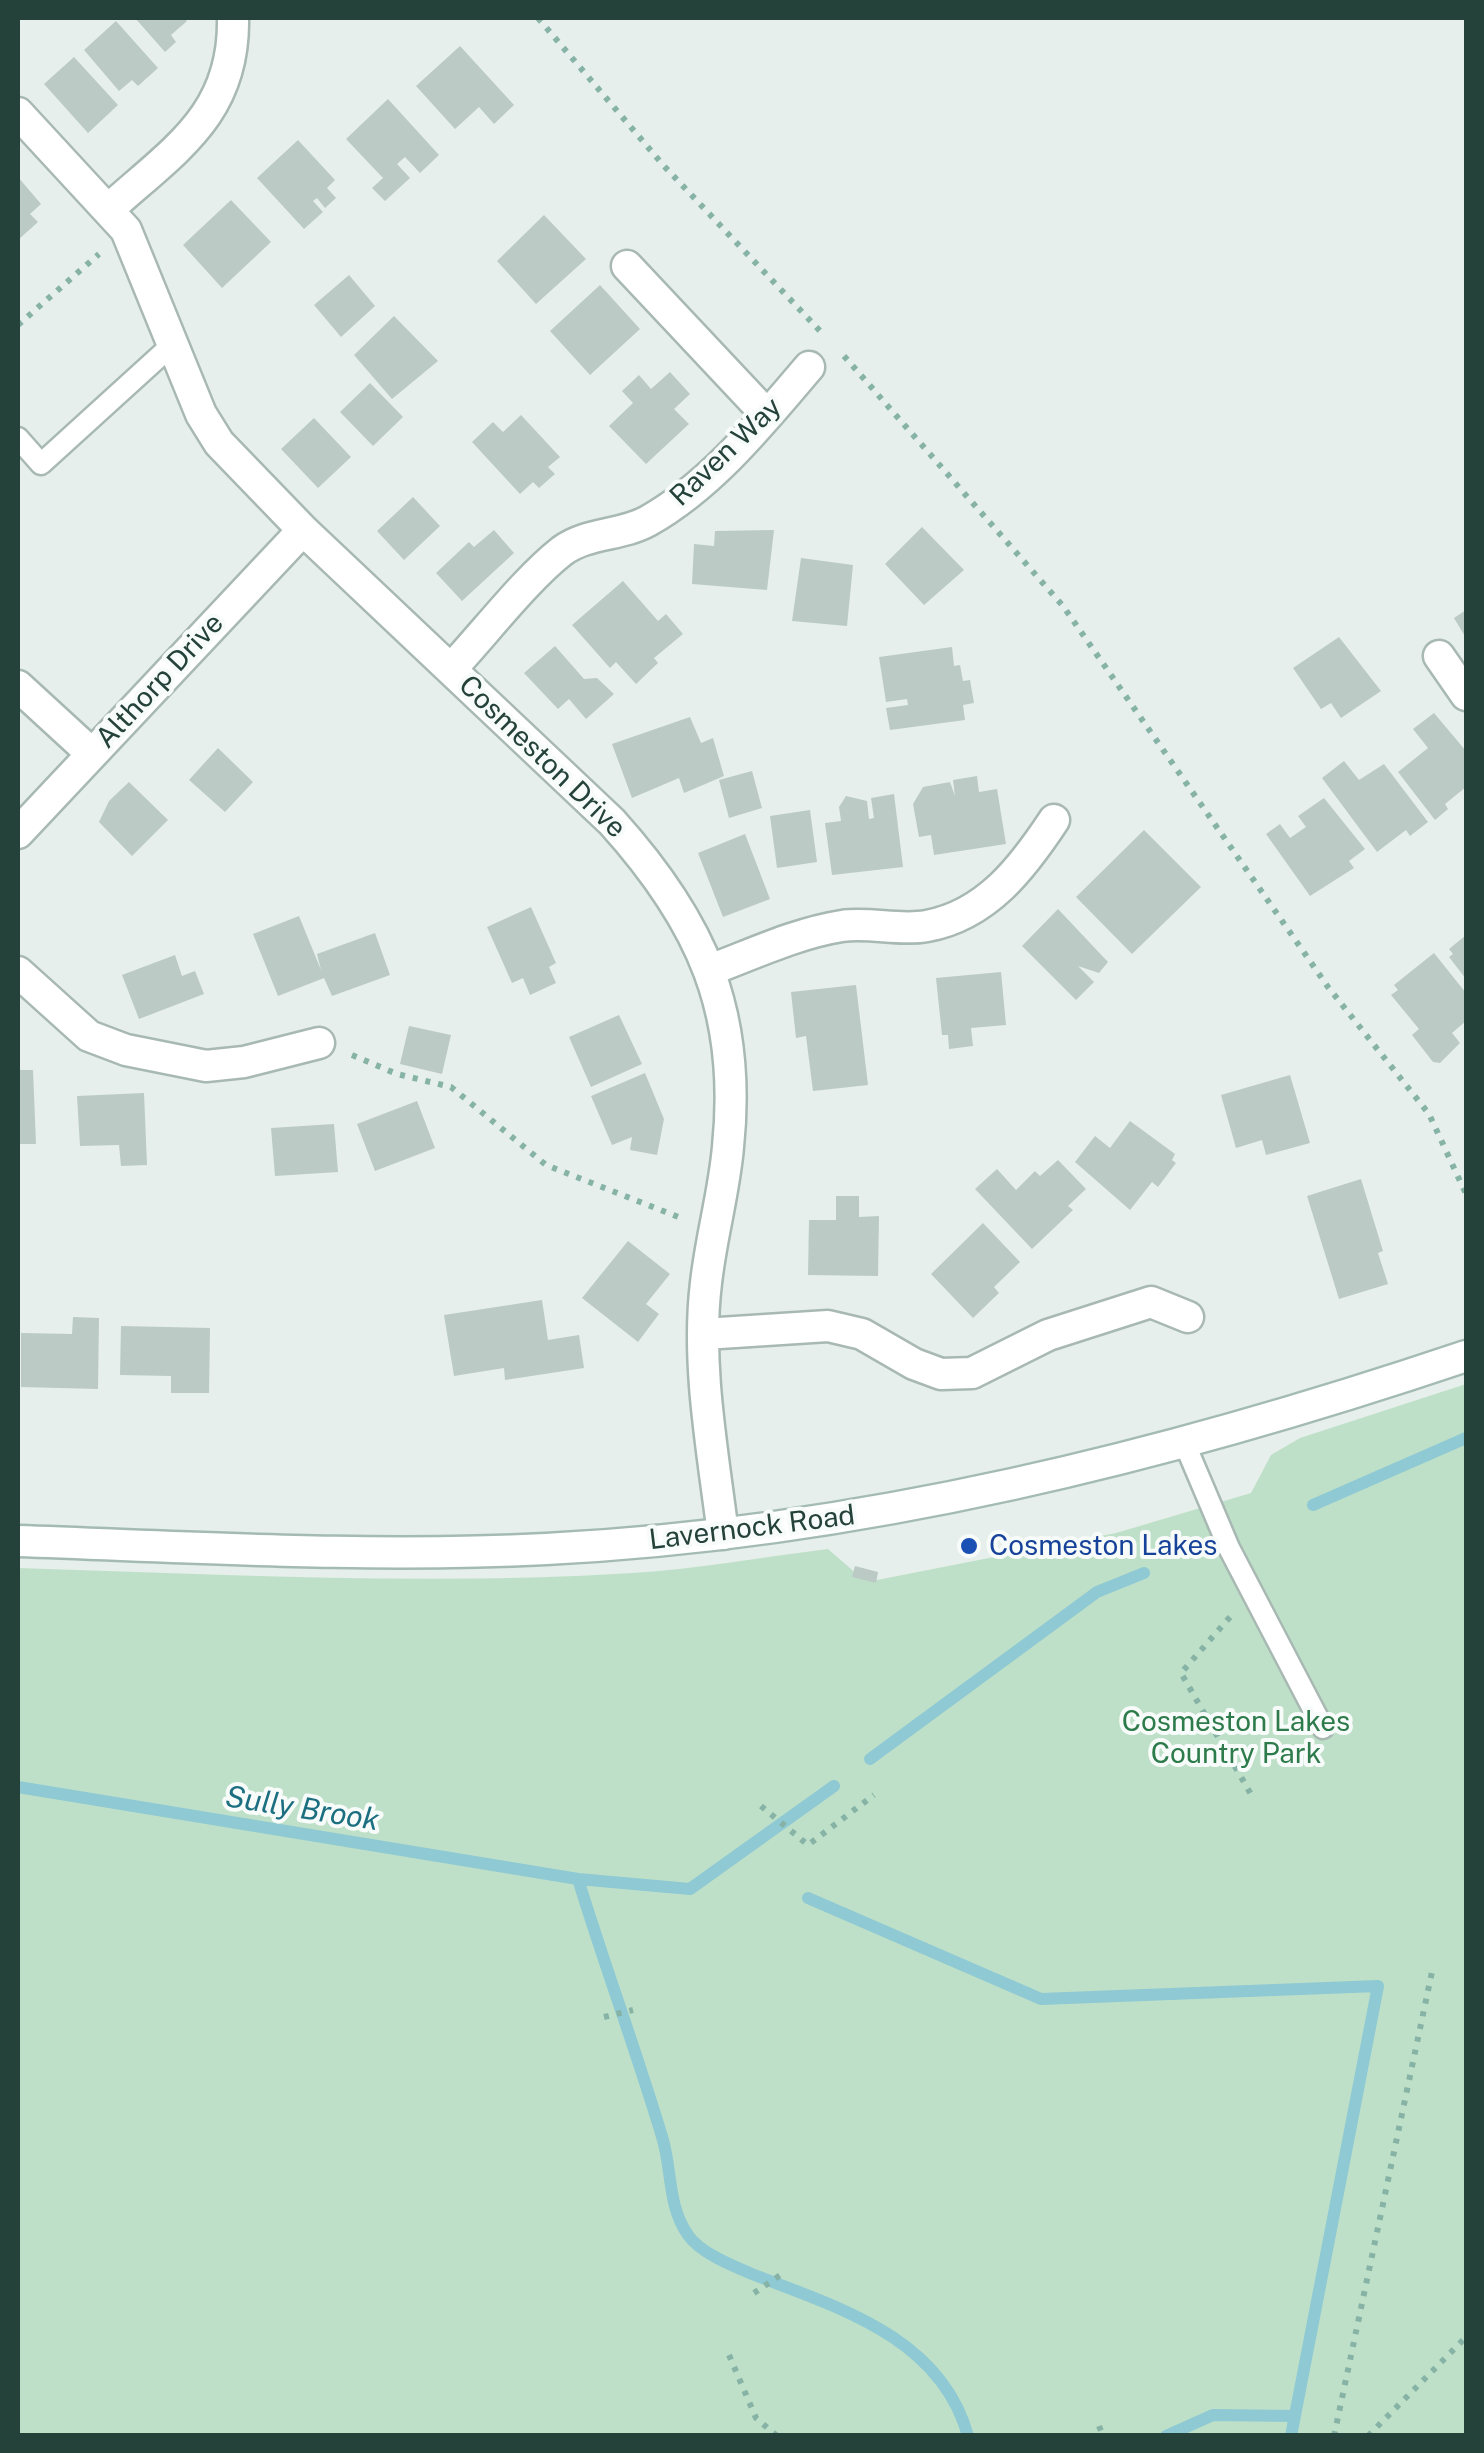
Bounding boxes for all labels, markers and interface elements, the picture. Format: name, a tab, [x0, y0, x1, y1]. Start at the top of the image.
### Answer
street label: Raven Way	[663, 391, 789, 513]
street label: Althorp Drive	[89, 607, 231, 755]
street label: Cosmeston Drive	[451, 669, 633, 845]
street label: Lavernock Road	[647, 1499, 857, 1557]
place label: Cosmeston Lakes	[989, 1529, 1217, 1563]
marker: Cosmeston Lakes	[958, 1535, 980, 1557]
park label: Cosmeston Lakes Country Park	[1122, 1705, 1350, 1771]
water label: Sully Brook	[223, 1779, 381, 1839]

